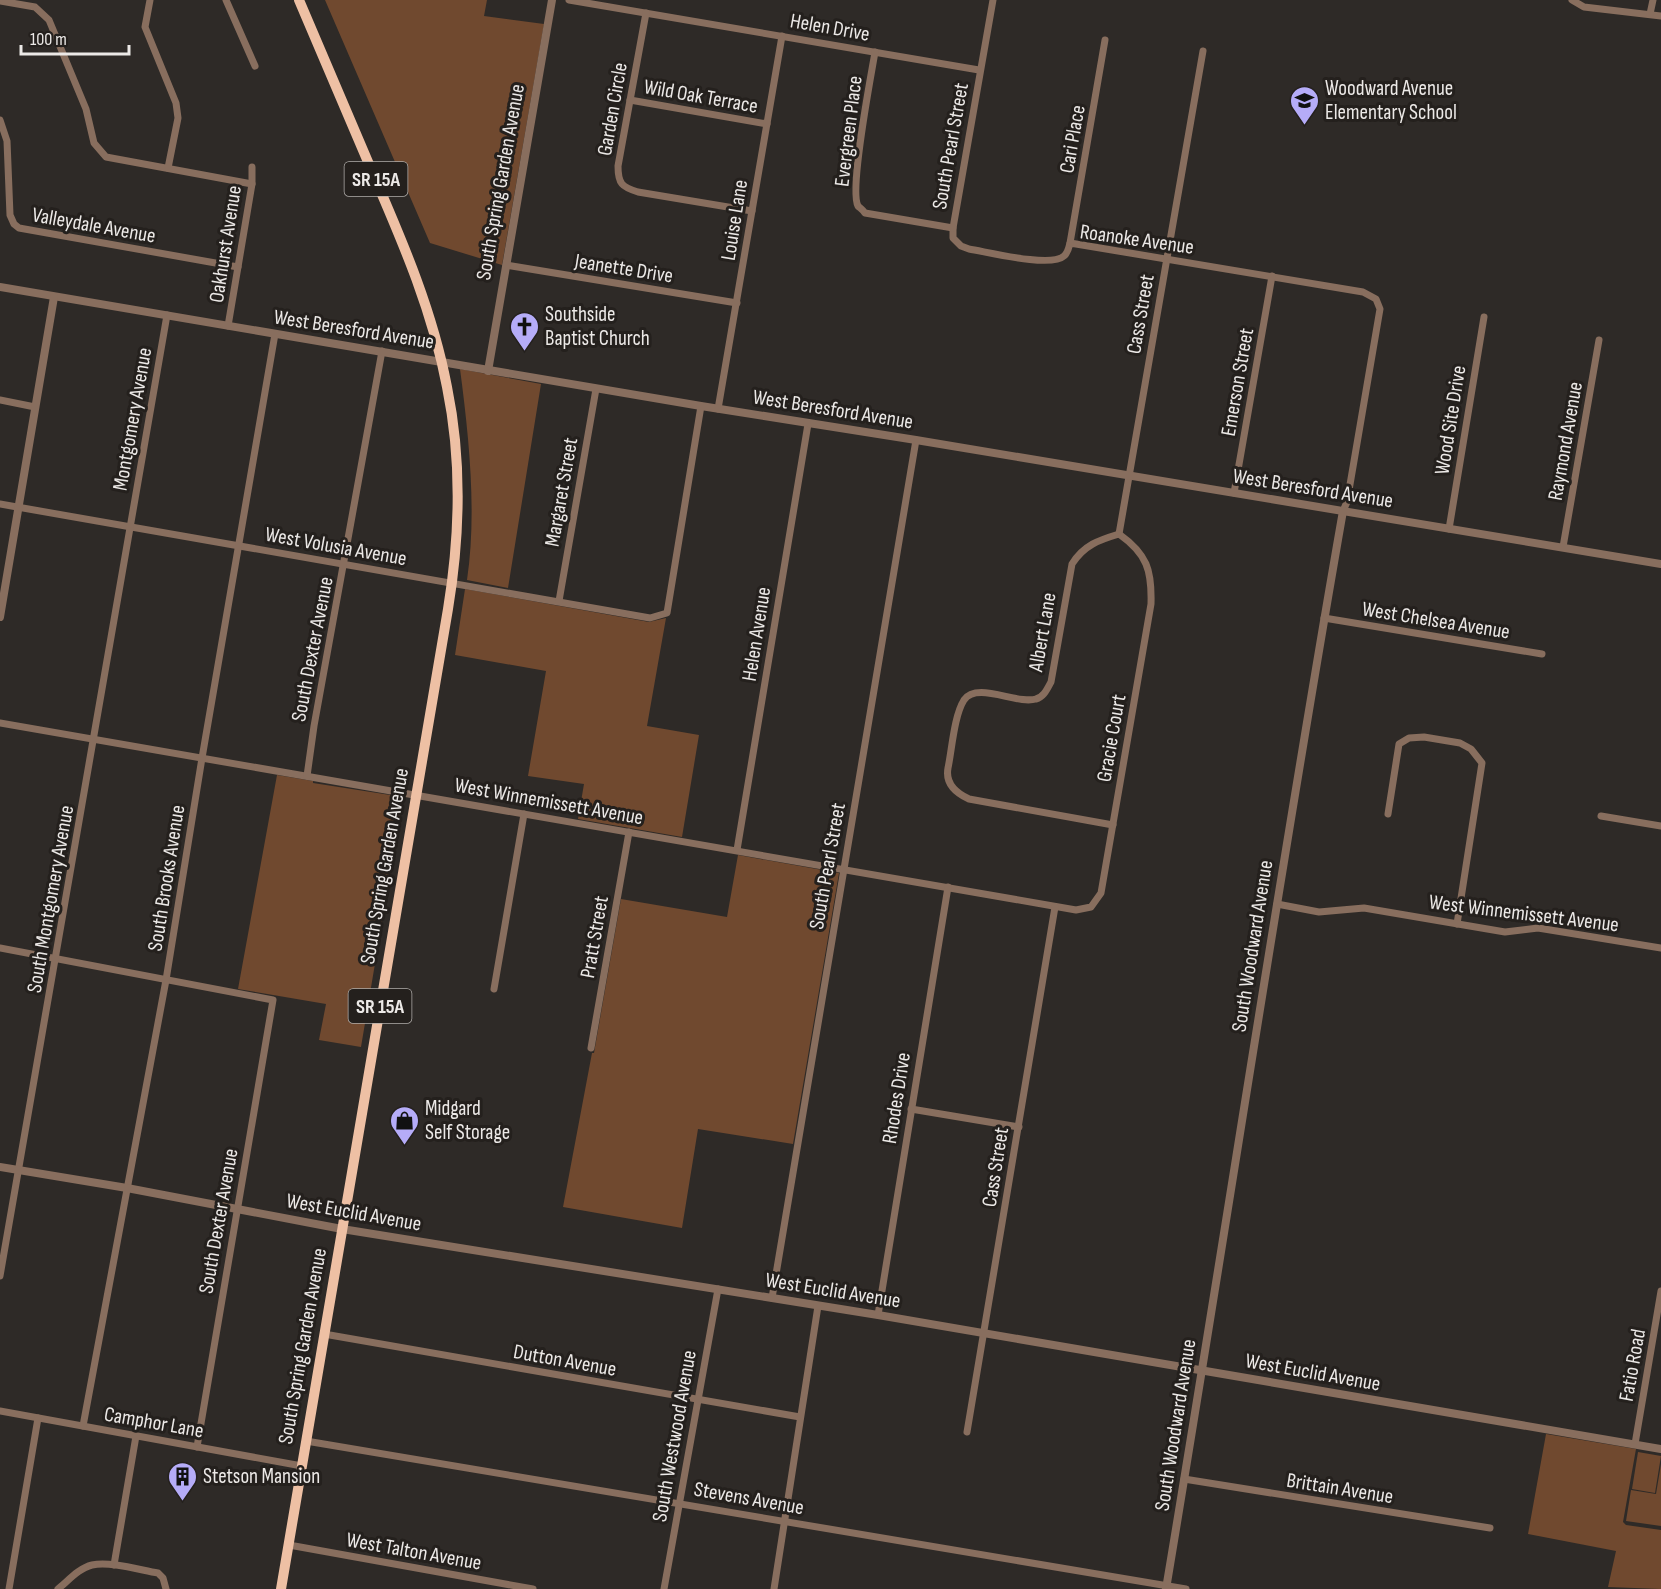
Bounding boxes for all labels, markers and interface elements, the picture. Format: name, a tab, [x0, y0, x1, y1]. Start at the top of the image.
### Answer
street label: Helen Drive	[788, 8, 872, 47]
scale bar	[21, 18, 129, 56]
text: 100 m	[30, 29, 67, 50]
street label: Garden Circle	[592, 61, 633, 158]
street label: Wild Oak Terrace	[642, 74, 760, 119]
street label: Evergreen Place	[829, 74, 868, 188]
place label: Woodward Avenue Elementary School	[1325, 76, 1457, 125]
street label: South Pearl Street	[927, 81, 974, 211]
street label: South Spring Garden Avenue	[471, 82, 530, 282]
school or university icon: Woodward Avenue Elementary School	[1288, 84, 1320, 126]
street label: Cari Place	[1054, 103, 1091, 175]
road number: SR 15A	[344, 162, 407, 196]
street label: Louise Lane	[716, 178, 753, 262]
street label: Oakhurst Avenue	[204, 184, 247, 305]
street label: Valleydale Avenue	[30, 202, 158, 249]
street label: Roanoke Avenue	[1078, 219, 1195, 260]
street label: Jeanette Drive	[572, 248, 675, 289]
street label: Cass Street	[1121, 272, 1160, 356]
place label: Southside Baptist Church	[545, 302, 650, 351]
street label: West Beresford Avenue	[272, 304, 436, 355]
church icon: Southside Baptist Church	[508, 310, 540, 352]
street label: Emerson Street	[1216, 326, 1259, 438]
street label: Montgomery Avenue	[108, 346, 157, 492]
street label: Wood Site Drive	[1430, 364, 1471, 477]
street label: Raymond Avenue	[1543, 380, 1588, 502]
street label: West Beresford Avenue	[751, 384, 915, 435]
street label: Margaret Street	[540, 436, 583, 549]
street label: West Beresford Avenue	[1231, 463, 1395, 514]
street label: West Volusia Avenue	[263, 522, 409, 571]
street label: South Dexter Avenue	[286, 575, 339, 724]
street label: Helen Avenue	[737, 585, 776, 683]
street label: Albert Lane	[1023, 591, 1062, 674]
street label: West Chelsea Avenue	[1360, 596, 1512, 645]
street label: Gracie Court	[1091, 692, 1131, 784]
street label: South Spring Garden Avenue	[355, 766, 414, 966]
street label: West Winnemissett Avenue	[453, 773, 645, 830]
street label: South Pearl Street	[804, 801, 851, 931]
street label: South Montgomery Avenue	[22, 803, 79, 995]
street label: South Brooks Avenue	[143, 803, 190, 953]
street label: South Woodward Avenue	[1227, 858, 1278, 1034]
street label: West Winnemissett Avenue	[1428, 889, 1620, 938]
street label: Pratt Street	[575, 894, 614, 980]
road number: SR 15A	[348, 989, 412, 1023]
street label: Rhodes Drive	[877, 1051, 916, 1146]
place label: Midgard Self Storage	[425, 1096, 510, 1145]
shop icon: Midgard Self Storage	[388, 1104, 420, 1146]
street label: Cass Street	[977, 1125, 1014, 1209]
street label: South Dexter Avenue	[193, 1147, 244, 1296]
street label: West Euclid Avenue	[284, 1188, 423, 1237]
street label: South Spring Garden Avenue	[273, 1246, 332, 1446]
street label: West Euclid Avenue	[764, 1267, 902, 1314]
street label: Fatio Road	[1614, 1327, 1651, 1403]
street label: South Woodward Avenue	[1150, 1337, 1201, 1513]
street label: Dutton Avenue	[511, 1339, 618, 1382]
street label: South Westwood Avenue	[647, 1348, 702, 1524]
street label: West Euclid Avenue	[1243, 1348, 1382, 1397]
street label: Camphor Lane	[102, 1401, 206, 1444]
building icon: Stetson Mansion	[166, 1460, 198, 1502]
place label: Stetson Mansion	[203, 1464, 320, 1489]
street label: Brittain Avenue	[1285, 1468, 1395, 1509]
street label: Stevens Avenue	[692, 1477, 806, 1520]
street label: West Talton Avenue	[344, 1527, 483, 1576]

